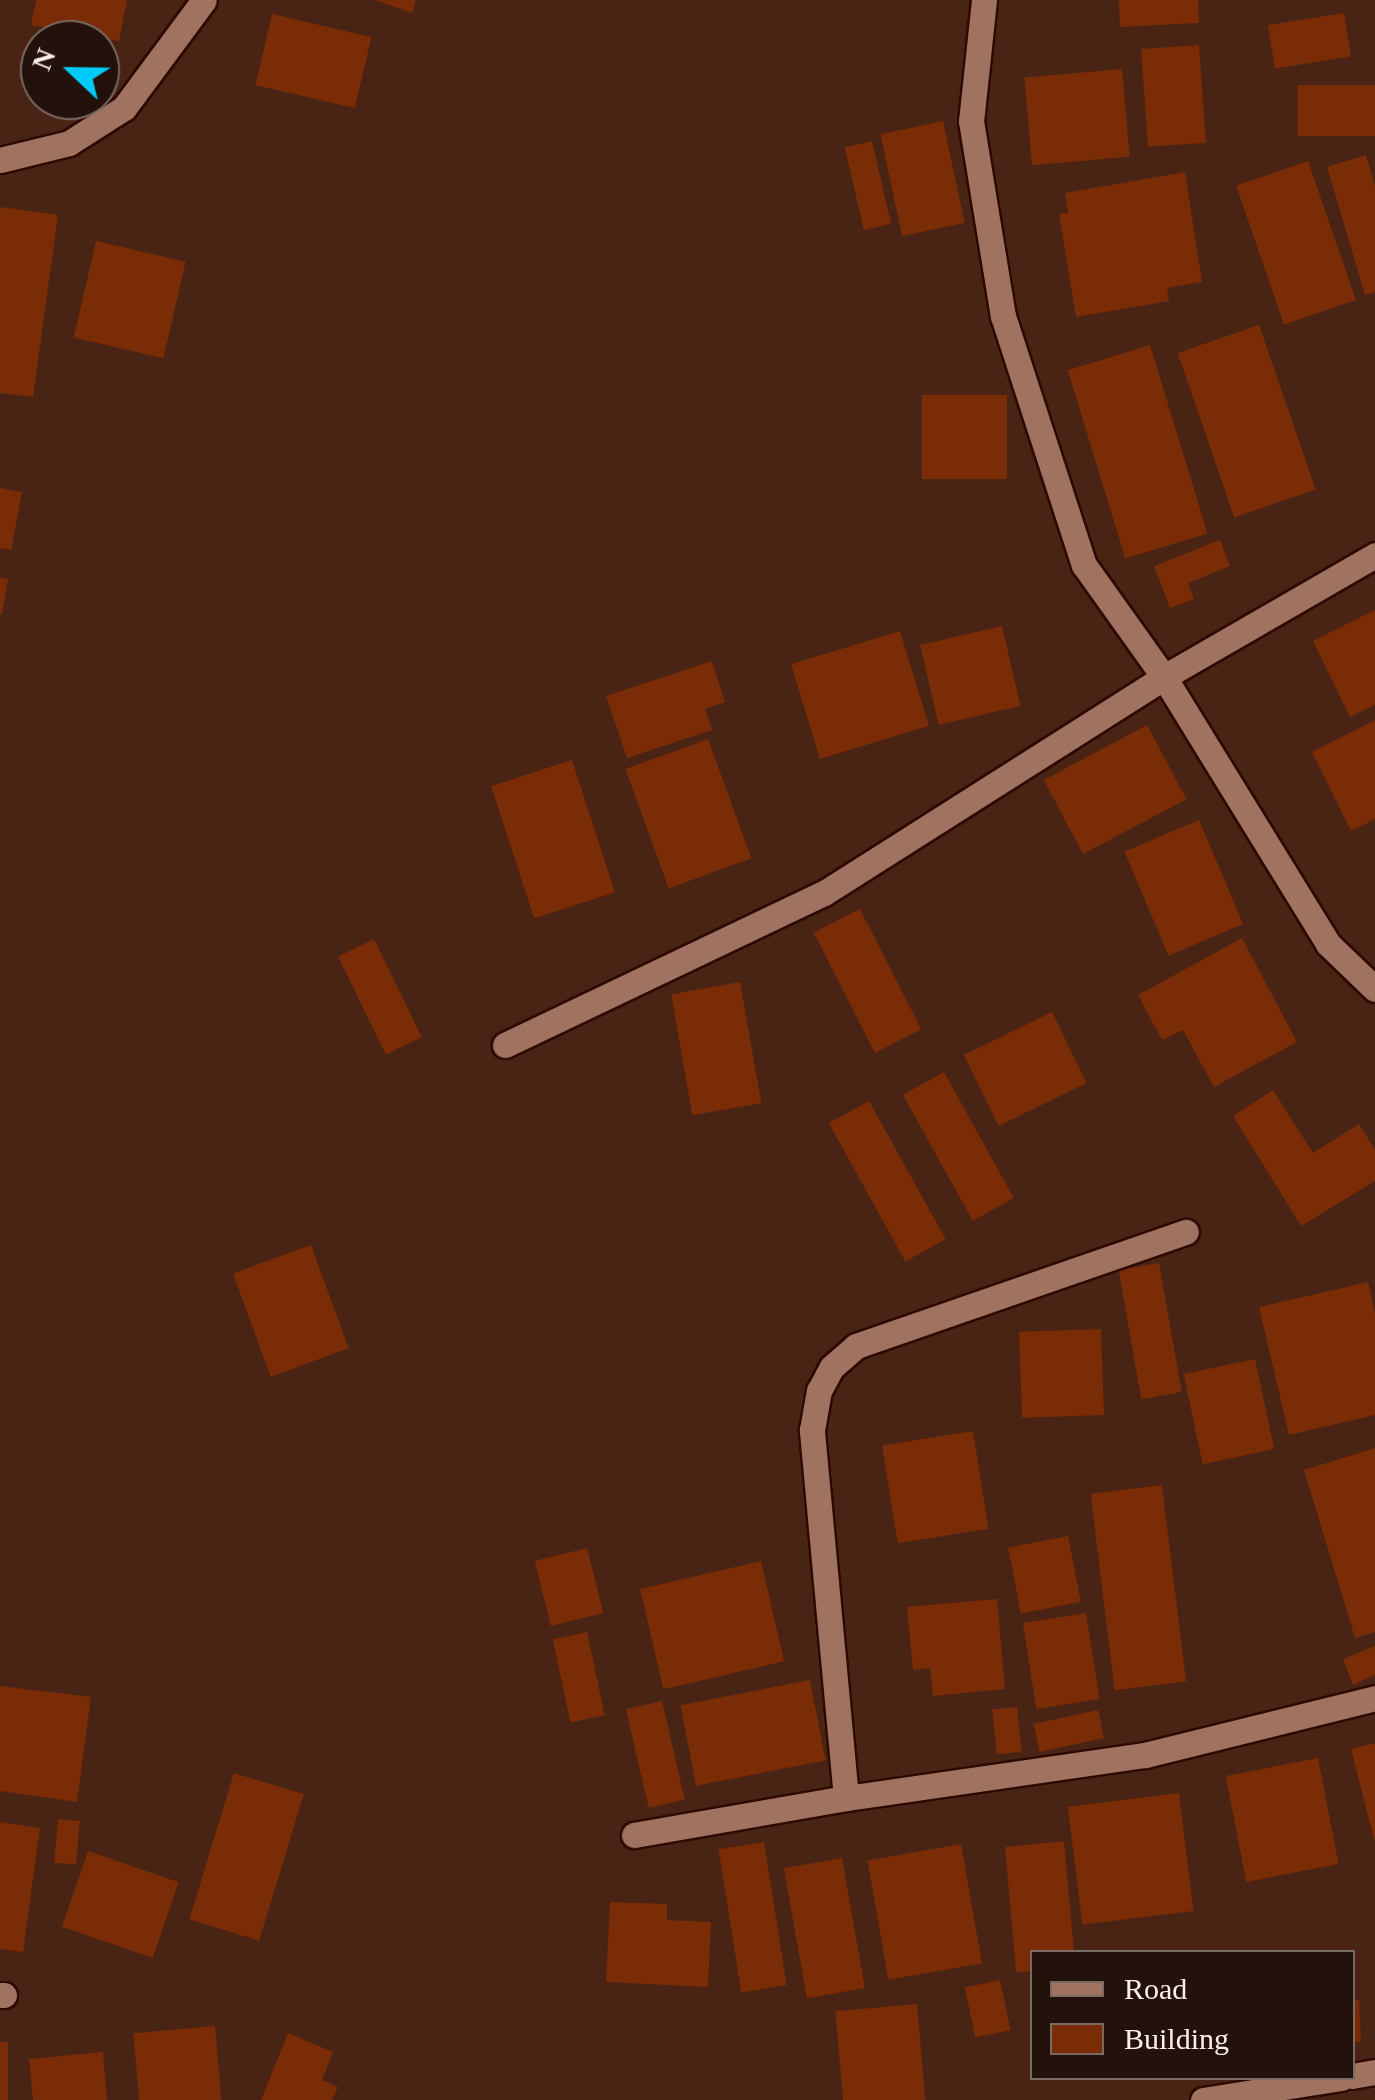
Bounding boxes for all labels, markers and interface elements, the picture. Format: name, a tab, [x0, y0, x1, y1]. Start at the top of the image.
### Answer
north arrow	[20, 20, 120, 120]
text: N	[25, 44, 62, 75]
legend	[1030, 1950, 1355, 2080]
text: Road	[1124, 1972, 1187, 2005]
text: Building	[1124, 2022, 1229, 2055]

